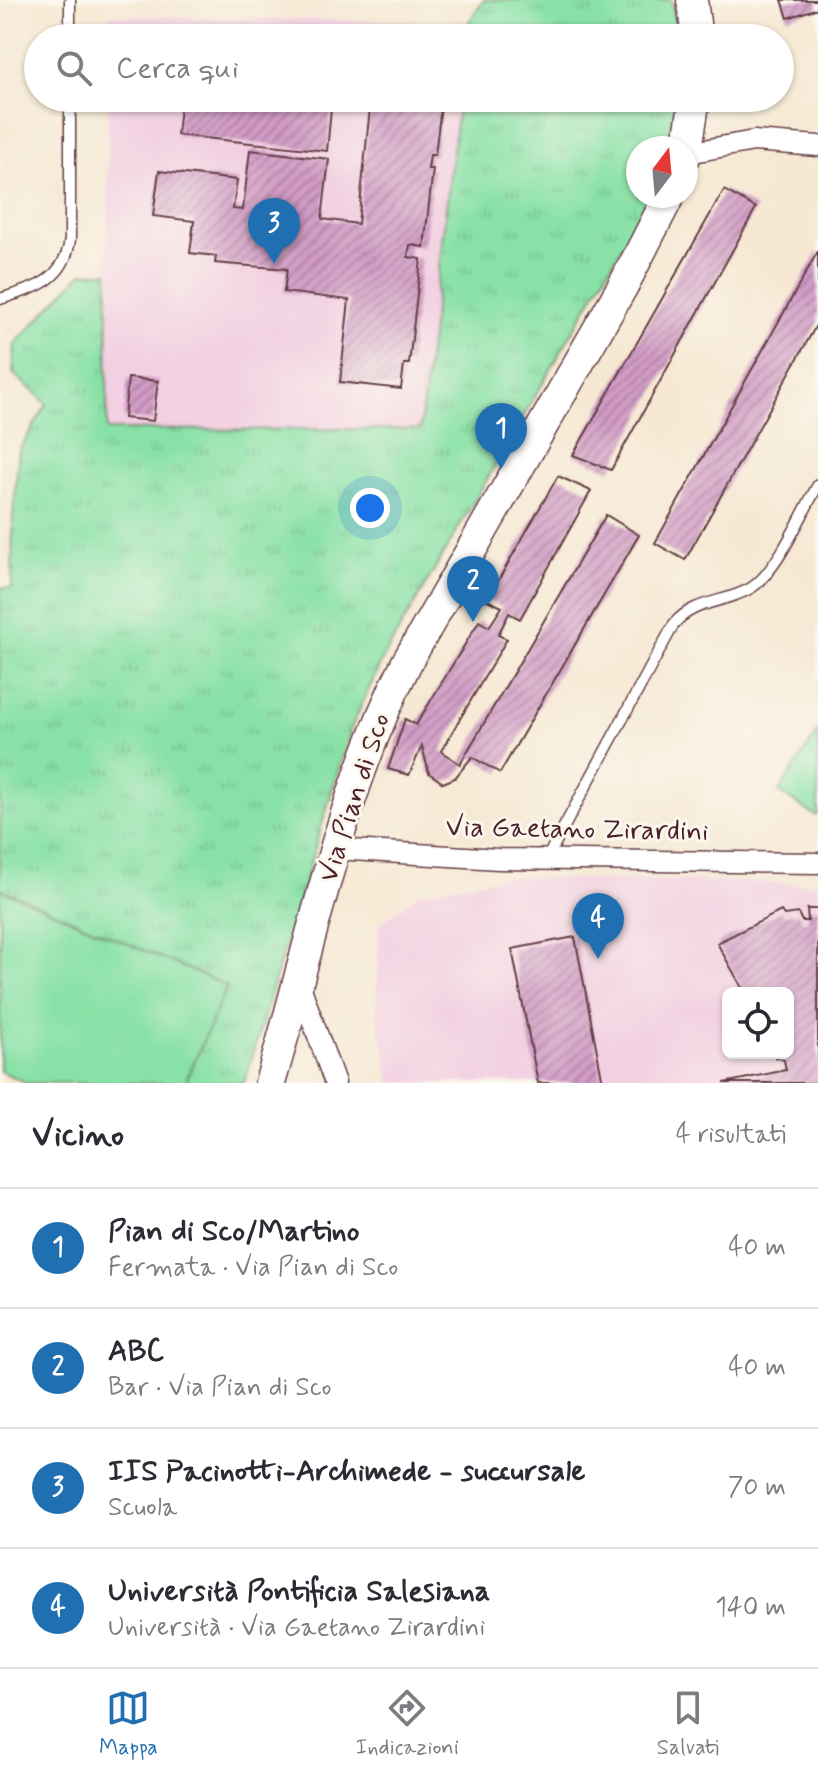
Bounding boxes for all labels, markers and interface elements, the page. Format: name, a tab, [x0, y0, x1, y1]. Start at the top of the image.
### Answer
search box	[24, 24, 794, 112]
icon: search	[52, 46, 96, 90]
text: Cerca qui	[116, 49, 239, 88]
north arrow	[626, 136, 698, 208]
pin: 3	[248, 198, 300, 264]
pin: 1	[475, 403, 527, 469]
your location	[350, 488, 390, 528]
pin: 2	[447, 556, 499, 622]
street label: Via Pian di Sco	[310, 709, 400, 887]
street label: Via Gaetano Zirardini	[445, 809, 709, 851]
pin: 4	[572, 893, 624, 959]
map controls	[722, 987, 794, 1059]
button: locate	[722, 987, 794, 1059]
text: Vicino	[32, 1113, 124, 1158]
text: 4 risultati	[676, 1118, 786, 1152]
text: Pian di Sco/Martino	[108, 1212, 360, 1251]
text: 1	[52, 1231, 64, 1265]
text: 40 m	[728, 1231, 786, 1265]
text: Fermata · Via Pian di Sco	[108, 1251, 398, 1285]
text: ABC	[108, 1332, 164, 1371]
text: 2	[52, 1351, 64, 1385]
text: 40 m	[728, 1351, 786, 1385]
text: Bar · Via Pian di Sco	[108, 1371, 332, 1405]
text: IIS Pacinotti-Archimede - succursale	[108, 1452, 585, 1491]
text: 3	[52, 1471, 64, 1505]
text: 70 m	[728, 1471, 786, 1505]
text: Scuola	[108, 1491, 177, 1525]
text: Università Pontificia Salesiana	[108, 1572, 490, 1611]
text: 4	[50, 1591, 66, 1625]
text: 140 m	[715, 1591, 786, 1625]
text: Università · Via Gaetano Zirardini	[108, 1611, 485, 1645]
tab: Mappa	[99, 1686, 158, 1762]
tab: Indicazioni	[356, 1686, 459, 1762]
tab: Salvati	[657, 1686, 719, 1762]

